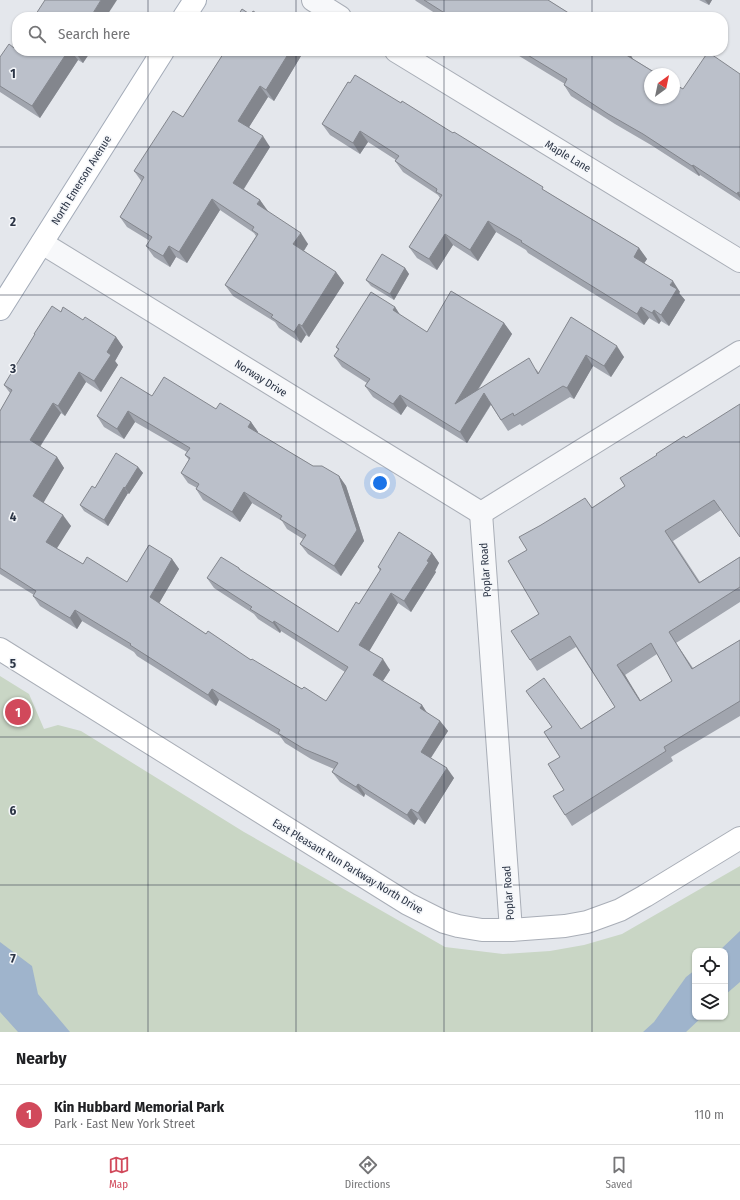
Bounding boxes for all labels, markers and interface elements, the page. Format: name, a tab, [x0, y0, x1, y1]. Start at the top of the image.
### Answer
search box	[12, 12, 728, 56]
icon: search	[26, 23, 48, 45]
text: Search here	[58, 25, 130, 43]
text: 1	[10, 66, 16, 81]
north arrow	[644, 68, 680, 104]
street label: North Emerson Avenue	[49, 133, 114, 227]
street label: Maple Lane	[542, 138, 593, 175]
text: 2	[9, 214, 16, 229]
street label: Norway Drive	[232, 357, 289, 400]
text: 3	[9, 361, 16, 376]
your location	[370, 473, 390, 493]
text: 4	[10, 509, 17, 524]
street label: Poplar Road	[477, 542, 494, 598]
text: 5	[10, 656, 16, 671]
pin: 1	[5, 697, 31, 727]
text: 6	[10, 803, 17, 818]
street label: East Pleasant Run Parkway North Drive	[270, 816, 425, 917]
street label: Poplar Road	[500, 865, 517, 921]
map controls	[692, 948, 728, 1020]
button: locate	[692, 948, 728, 984]
text: 7	[10, 951, 16, 966]
button: layers	[692, 984, 728, 1020]
text: Nearby	[16, 1048, 67, 1069]
text: Kin Hubbard Memorial Park	[54, 1098, 224, 1116]
text: 1	[26, 1107, 32, 1122]
text: 110 m	[694, 1107, 724, 1122]
text: Park · East New York Street	[54, 1116, 195, 1131]
tab: Map	[108, 1154, 130, 1191]
tab: Directions	[345, 1154, 390, 1191]
tab: Saved	[606, 1154, 632, 1191]

